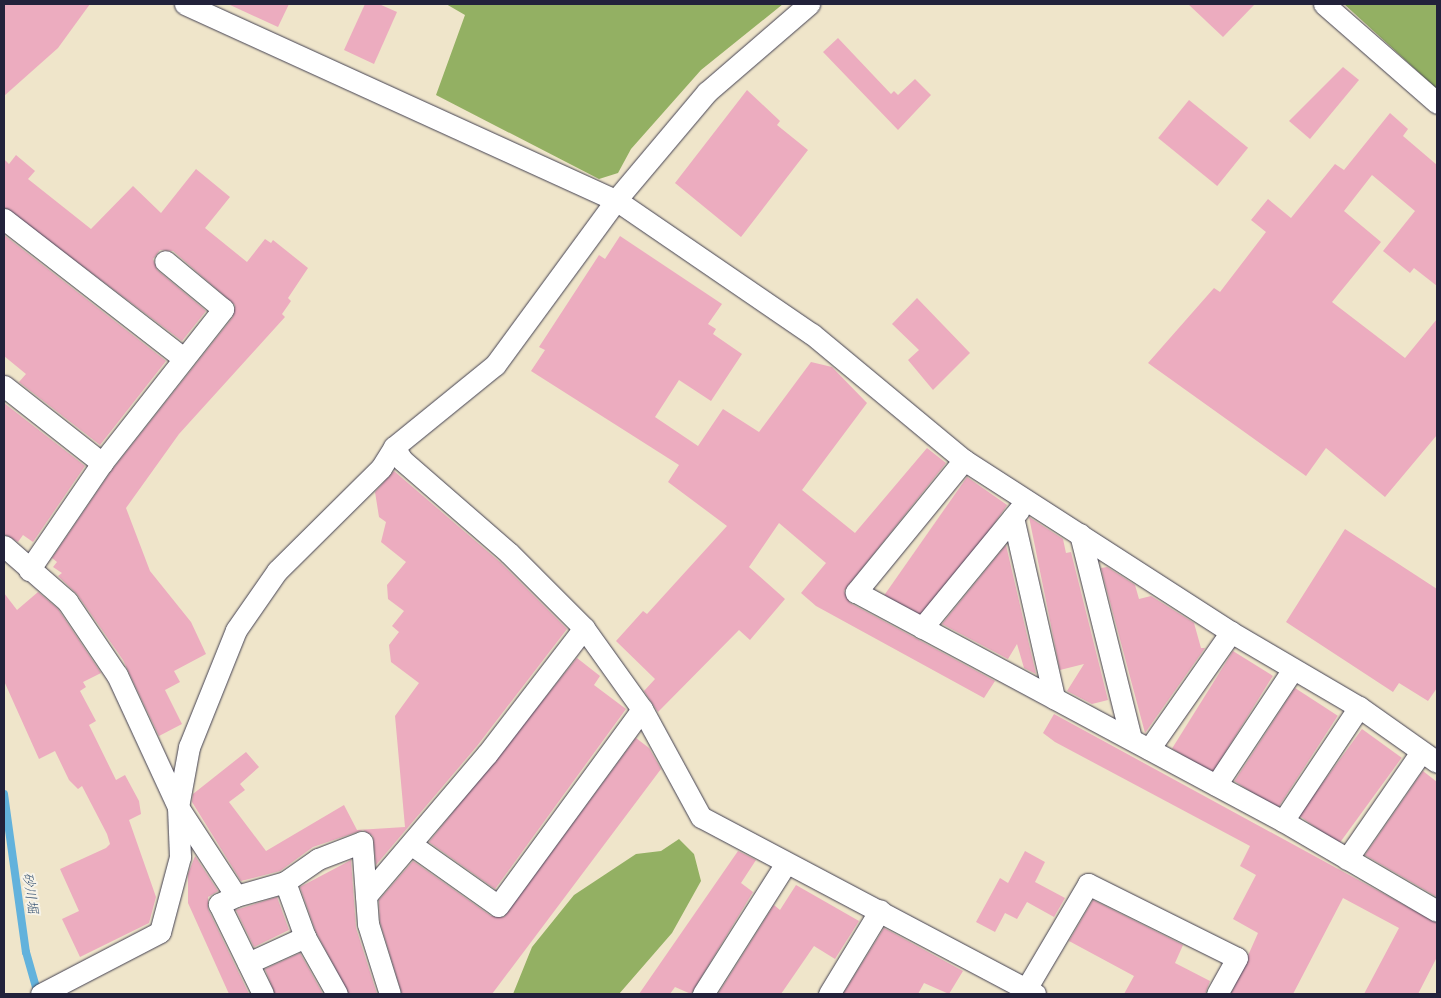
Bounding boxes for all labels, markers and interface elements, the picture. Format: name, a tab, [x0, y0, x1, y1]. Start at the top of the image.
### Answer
water label: 砂川堀	[19, 871, 41, 915]

